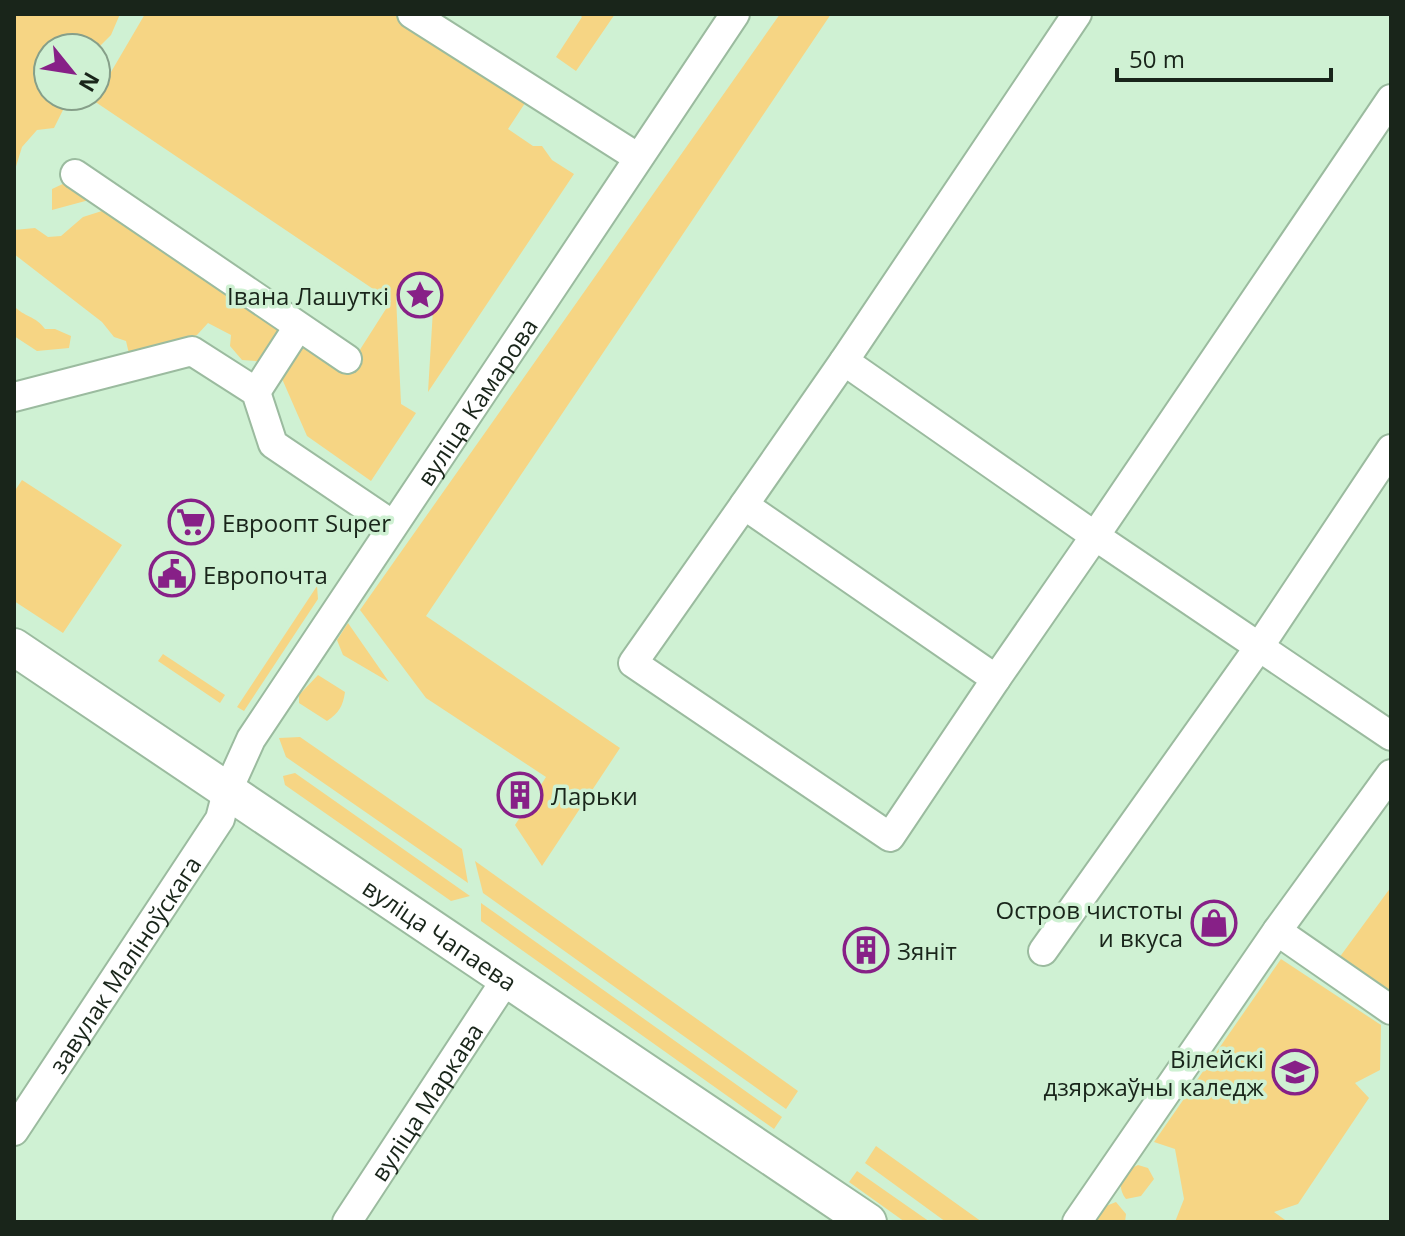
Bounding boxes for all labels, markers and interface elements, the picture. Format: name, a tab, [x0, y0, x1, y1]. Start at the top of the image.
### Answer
north arrow	[32, 32, 112, 112]
scale bar	[1117, 32, 1331, 82]
text: 50 m	[1129, 42, 1185, 75]
text: N	[73, 67, 108, 98]
place icon: Івана Лашуткі	[396, 271, 444, 319]
place label: Івана Лашуткі	[227, 279, 389, 312]
street label: вуліца Камарова	[408, 311, 544, 492]
supermarket icon: Евроопт Super	[167, 498, 215, 546]
place label: Евроопт Super	[222, 506, 391, 539]
public building icon: Европочта	[148, 550, 196, 598]
place label: Европочта	[203, 558, 328, 591]
building icon: Ларьки	[496, 771, 544, 819]
place label: Ларьки	[551, 779, 638, 812]
street label: завулак Маліноўскага	[41, 849, 208, 1079]
street label: вуліца Чапаева	[357, 870, 524, 998]
place label: Остров чистоты и вкуса	[996, 893, 1183, 954]
shop icon: Остров чистоты и вкуса	[1190, 899, 1238, 947]
building icon: Зяніт	[842, 926, 890, 974]
place label: Зяніт	[897, 934, 957, 967]
street label: вуліца Маркава	[362, 1016, 490, 1187]
place label: Вілейскі дзяржаўны каледж	[1043, 1042, 1264, 1103]
school or university icon: Вілейскі дзяржаўны каледж	[1271, 1048, 1319, 1096]

